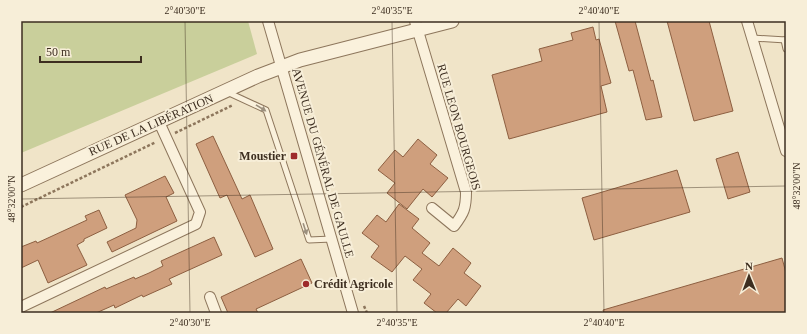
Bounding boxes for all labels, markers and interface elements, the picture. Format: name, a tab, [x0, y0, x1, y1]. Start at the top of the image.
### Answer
text: 2°40'30"E	[165, 5, 206, 16]
text: 2°40'35"E	[372, 5, 413, 16]
text: 2°40'40"E	[579, 5, 620, 16]
scale bar	[40, 38, 141, 64]
text: 50 m	[46, 45, 71, 59]
street label: RUE LEON BOURGEOIS	[434, 62, 484, 192]
street label: AVENUE DU GÉNÉRAL DE GAULLE	[289, 67, 357, 259]
street label: RUE DE LA LIBÉRATION	[86, 91, 216, 159]
one-way arrow	[255, 105, 266, 112]
place label: Moustier	[239, 149, 287, 163]
marker: Moustier	[289, 151, 299, 161]
text: 48°32'00"N	[791, 162, 802, 210]
text: 48°32'00"N	[6, 175, 17, 223]
one-way arrow	[302, 223, 308, 235]
north arrow	[729, 256, 769, 296]
text: N	[745, 260, 753, 272]
place label: Crédit Agricole	[314, 277, 394, 291]
marker: Crédit Agricole	[301, 279, 311, 289]
text: 2°40'30"E	[170, 317, 211, 328]
text: 2°40'35"E	[377, 317, 418, 328]
text: 2°40'40"E	[584, 317, 625, 328]

